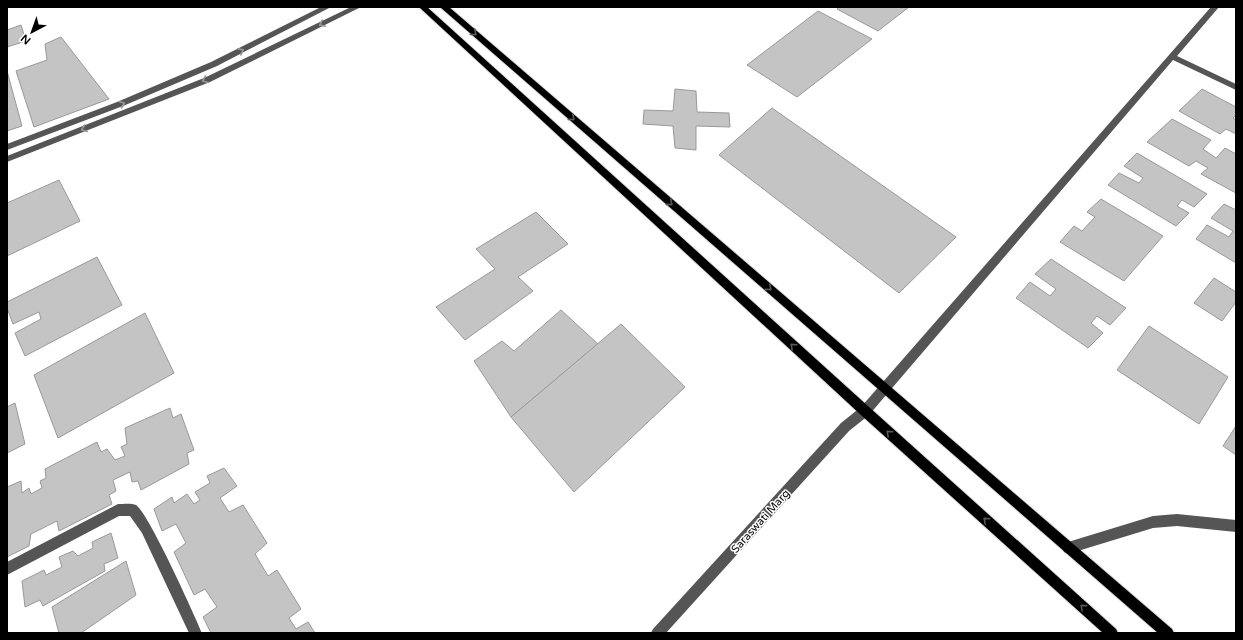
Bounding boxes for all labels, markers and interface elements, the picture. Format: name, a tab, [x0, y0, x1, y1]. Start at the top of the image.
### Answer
north arrow	[12, 12, 52, 52]
one-way arrow	[318, 19, 326, 27]
one-way arrow	[469, 28, 476, 35]
text: N	[18, 31, 33, 47]
one-way arrow	[236, 48, 244, 56]
one-way arrow	[201, 76, 208, 84]
one-way arrow	[119, 100, 126, 108]
one-way arrow	[567, 113, 575, 120]
one-way arrow	[80, 124, 87, 132]
one-way arrow	[666, 198, 673, 205]
one-way arrow	[764, 283, 771, 290]
one-way arrow	[790, 343, 798, 350]
one-way arrow	[886, 430, 894, 438]
street label: Saraswati Marg	[728, 487, 792, 556]
one-way arrow	[983, 517, 991, 525]
one-way arrow	[1080, 605, 1087, 612]

